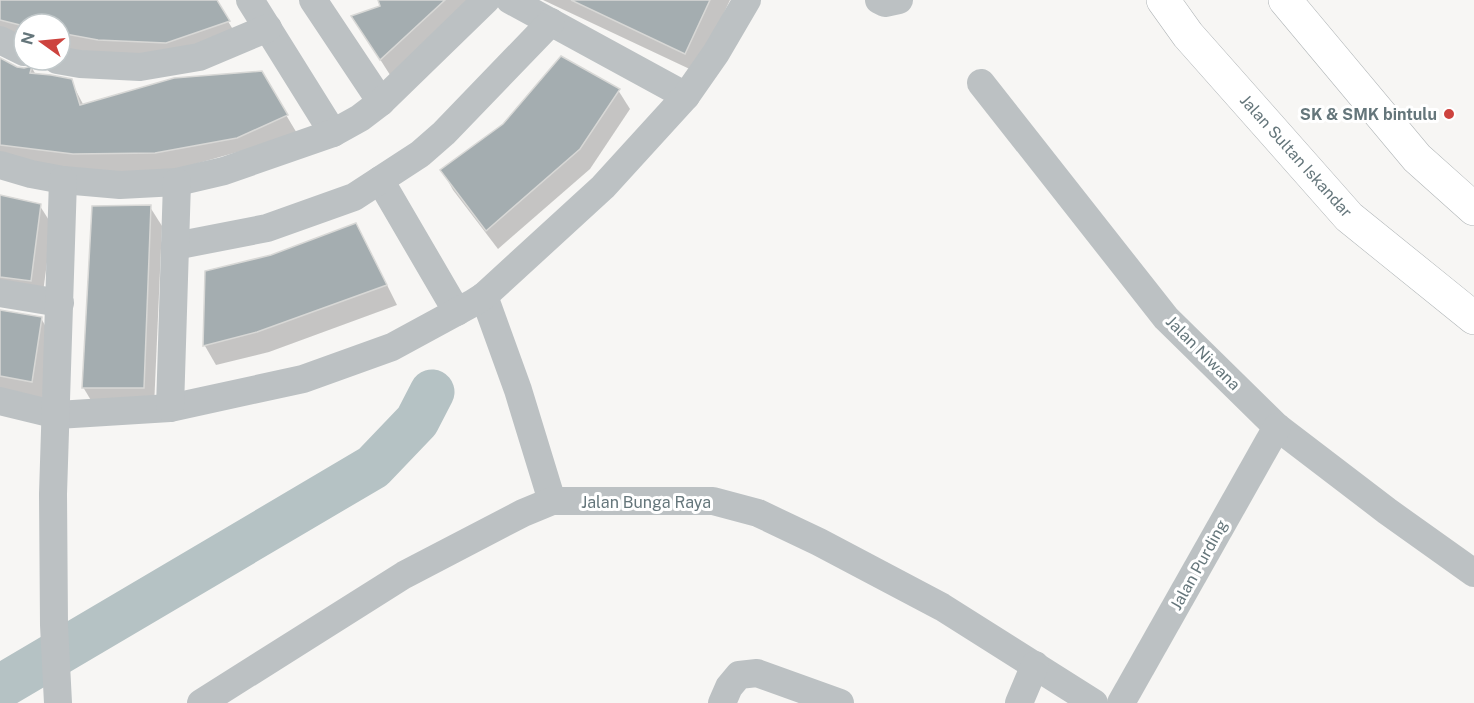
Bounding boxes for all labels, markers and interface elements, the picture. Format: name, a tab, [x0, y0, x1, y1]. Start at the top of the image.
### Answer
north arrow	[12, 12, 72, 72]
text: N	[17, 30, 39, 47]
street label: Jalan Sultan Iskandar	[1236, 91, 1356, 221]
place label: SK & SMK bintulu	[1300, 105, 1437, 124]
marker: SK & SMK bintulu	[1442, 107, 1456, 121]
street label: Jalan Niwana	[1162, 312, 1244, 394]
street label: Jalan Bunga Raya	[581, 493, 711, 512]
street label: Jalan Purding	[1166, 516, 1232, 613]

